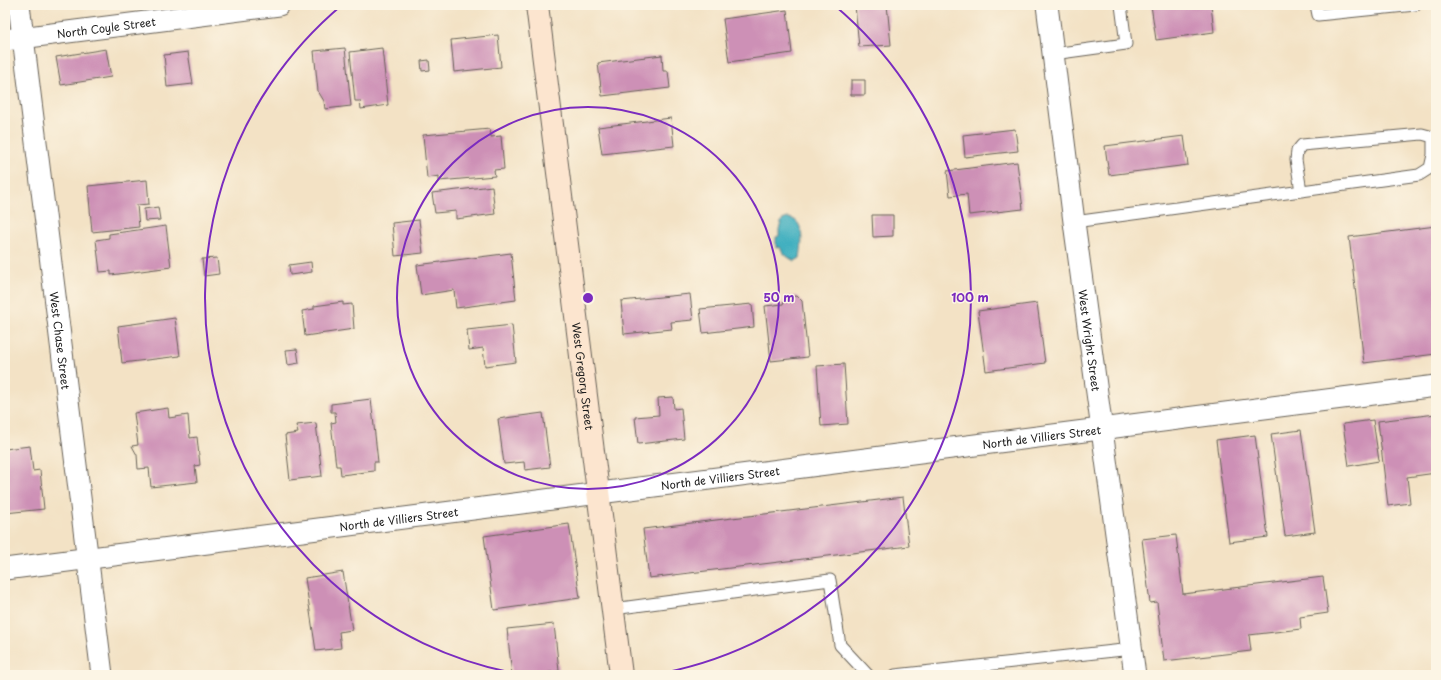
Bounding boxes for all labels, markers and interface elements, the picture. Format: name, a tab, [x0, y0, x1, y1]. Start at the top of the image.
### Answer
street label: North Coyle Street	[56, 12, 157, 42]
text: 50 m	[763, 288, 795, 306]
text: 100 m	[951, 288, 989, 306]
street label: West Wright Street	[1075, 288, 1105, 393]
street label: West Chase Street	[46, 291, 75, 391]
centre of rings	[581, 291, 595, 305]
street label: West Gregory Street	[568, 321, 599, 431]
street label: North de Villiers Street	[981, 420, 1102, 452]
street label: North de Villiers Street	[660, 461, 781, 494]
street label: North de Villiers Street	[338, 503, 460, 535]

